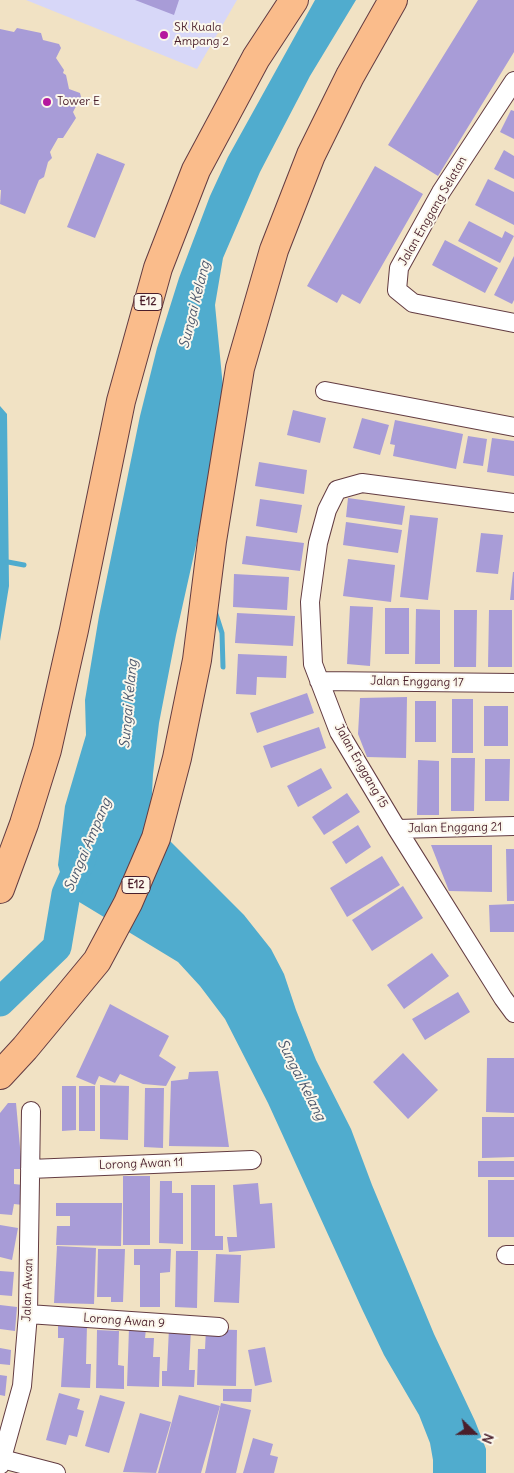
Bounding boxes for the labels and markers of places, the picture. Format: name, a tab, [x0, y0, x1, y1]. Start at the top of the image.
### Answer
place label: SK Kuala Ampang 2	[174, 21, 229, 49]
marker: SK Kuala Ampang 2	[158, 29, 170, 41]
place label: Tower E	[57, 95, 100, 109]
marker: Tower E	[41, 96, 53, 108]

